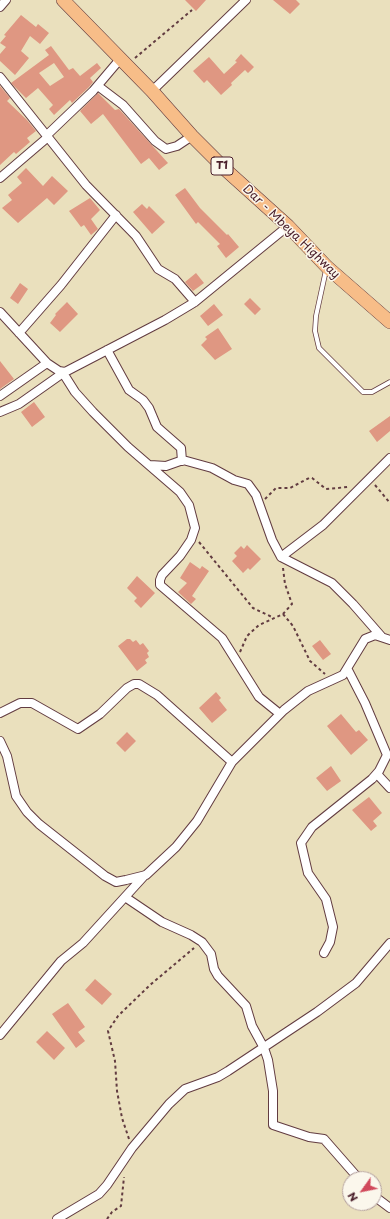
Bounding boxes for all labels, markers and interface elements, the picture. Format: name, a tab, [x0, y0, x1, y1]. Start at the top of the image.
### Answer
road number: T1	[211, 157, 233, 175]
street label: Dar - Mbeya Highway	[240, 182, 342, 282]
north arrow	[342, 1171, 382, 1211]
text: N	[343, 1189, 362, 1206]

